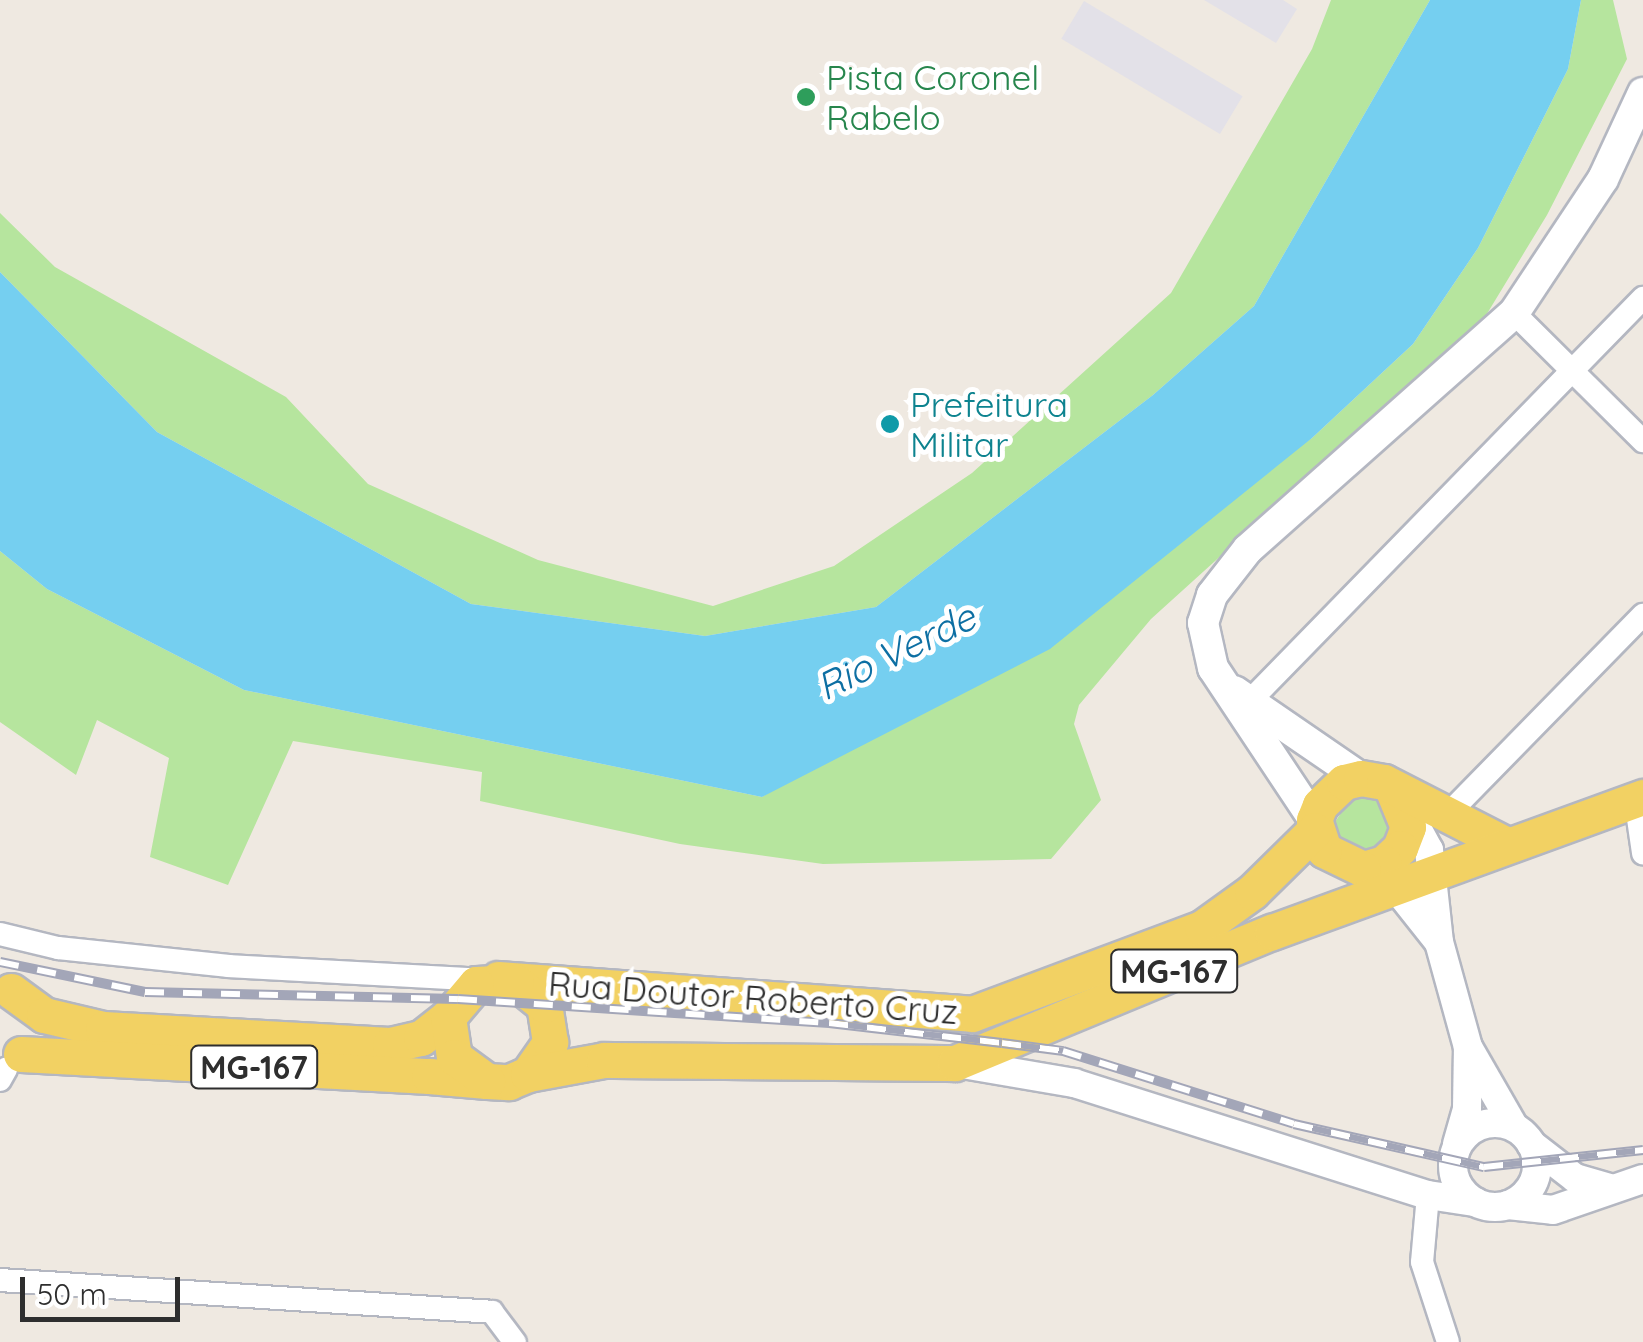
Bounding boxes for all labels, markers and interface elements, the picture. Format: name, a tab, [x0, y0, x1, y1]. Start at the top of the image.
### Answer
place label: Pista Coronel Rabelo	[826, 56, 1039, 138]
marker: Pista Coronel Rabelo	[795, 86, 817, 108]
place label: Prefeitura Militar	[910, 383, 1068, 465]
marker: Prefeitura Militar	[879, 413, 901, 435]
water label: Rio Verde	[809, 594, 983, 710]
road number: MG-167	[1109, 944, 1239, 998]
street label: Rua Doutor Roberto Cruz	[547, 962, 959, 1032]
road number: MG-167	[189, 1040, 319, 1094]
scale bar	[25, 1257, 185, 1319]
text: 50 m	[37, 1275, 107, 1313]

